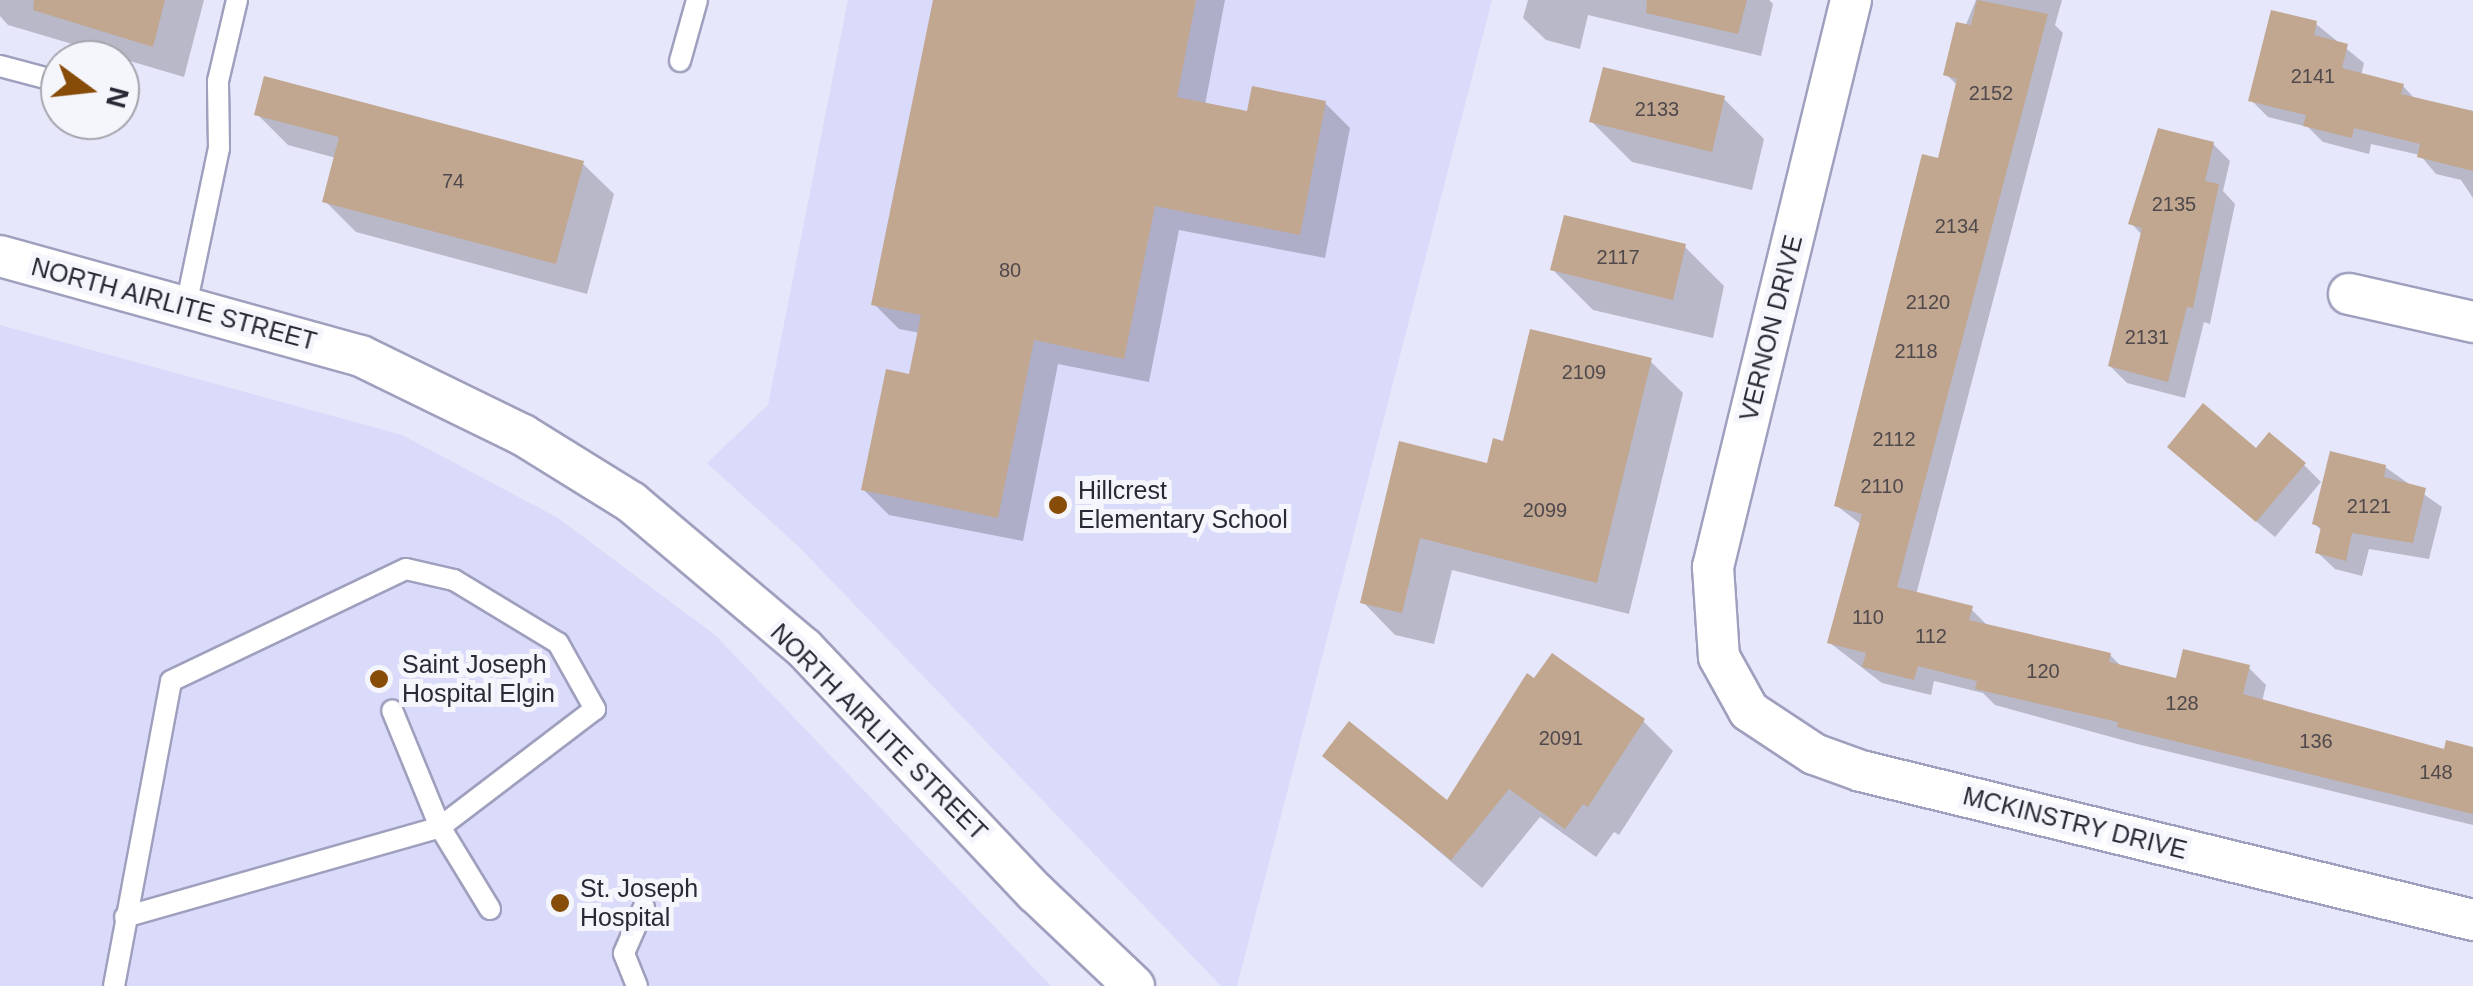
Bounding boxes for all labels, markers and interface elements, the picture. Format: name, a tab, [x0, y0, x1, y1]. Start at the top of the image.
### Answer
north arrow	[40, 40, 140, 140]
house number: 2141	[2291, 64, 2335, 88]
house number: 2152	[1969, 81, 2013, 105]
text: N	[100, 84, 135, 111]
house number: 2133	[1635, 97, 1679, 121]
house number: 74	[442, 169, 464, 193]
house number: 2135	[2152, 192, 2196, 216]
house number: 2134	[1935, 214, 1979, 238]
street label: VERNON DRIVE	[1733, 232, 1809, 424]
house number: 2117	[1596, 245, 1640, 269]
street label: NORTH AIRLITE STREET	[27, 251, 321, 357]
house number: 80	[999, 258, 1021, 282]
house number: 2120	[1906, 290, 1950, 314]
house number: 2131	[2125, 325, 2169, 349]
house number: 2118	[1894, 339, 1938, 363]
house number: 2109	[1562, 360, 1606, 384]
house number: 2112	[1872, 427, 1916, 451]
house number: 2110	[1860, 474, 1904, 498]
place label: Hillcrest Elementary School	[1078, 476, 1288, 535]
marker: Hillcrest Elementary School	[1047, 494, 1069, 516]
house number: 2121	[2347, 494, 2391, 518]
house number: 2099	[1523, 498, 1567, 522]
house number: 110	[1852, 605, 1884, 629]
street label: NORTH AIRLITE STREET	[764, 617, 994, 847]
house number: 112	[1915, 624, 1947, 648]
place label: Saint Joseph Hospital Elgin	[402, 650, 555, 709]
house number: 120	[2026, 659, 2060, 683]
marker: Saint Joseph Hospital Elgin	[366, 666, 392, 692]
house number: 128	[2165, 691, 2199, 715]
house number: 2091	[1539, 726, 1583, 750]
house number: 136	[2299, 729, 2333, 753]
house number: 148	[2419, 760, 2453, 784]
street label: MCKINSTRY DRIVE	[1960, 781, 2190, 865]
place label: St. Joseph Hospital	[580, 874, 698, 933]
marker: St. Joseph Hospital	[549, 892, 571, 914]

